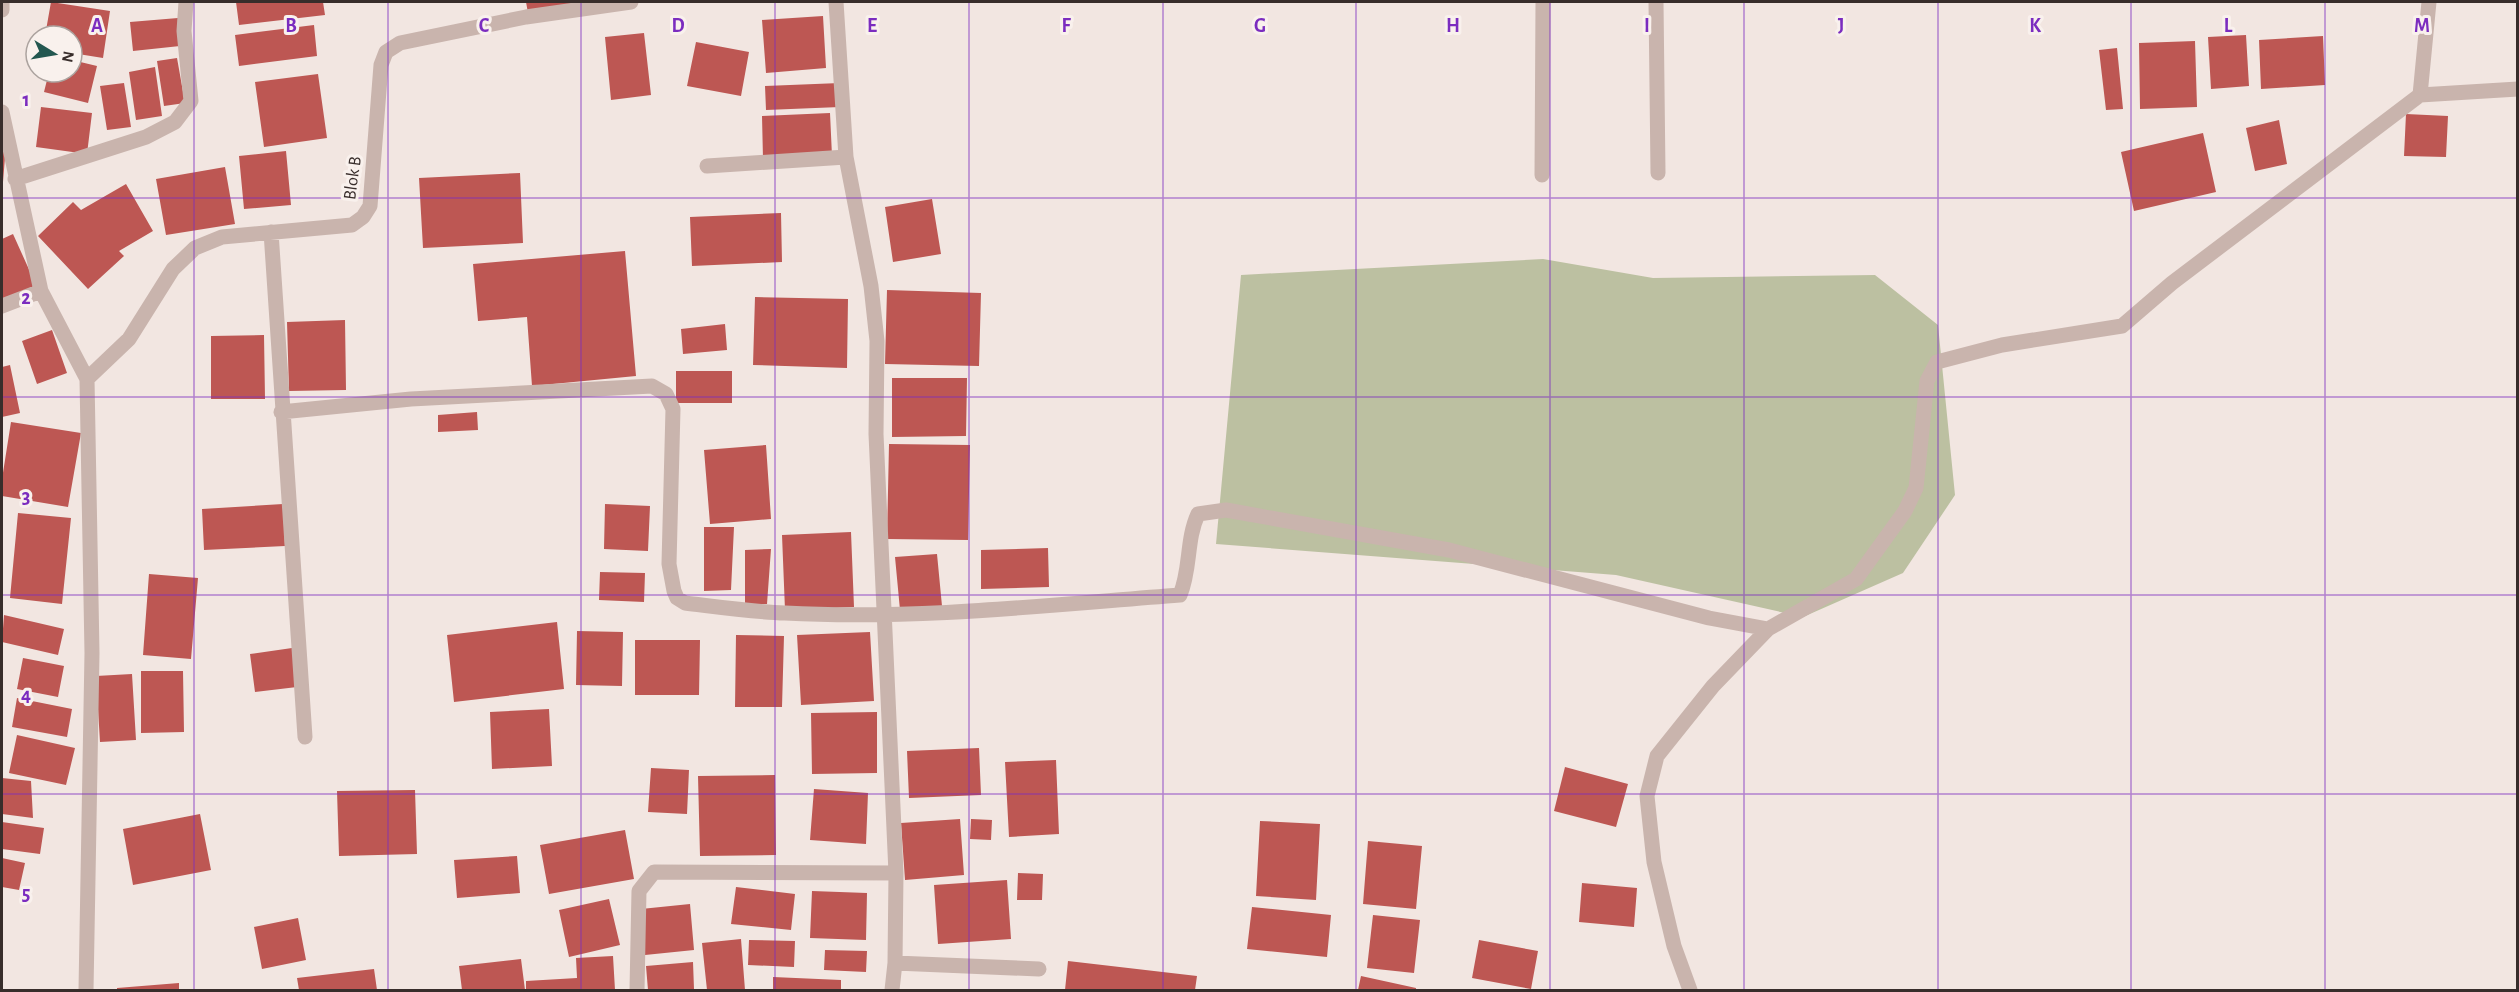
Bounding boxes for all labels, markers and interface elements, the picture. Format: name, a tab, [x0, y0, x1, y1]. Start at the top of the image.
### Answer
text: A	[91, 16, 103, 36]
text: B	[285, 16, 297, 36]
text: C	[479, 16, 490, 36]
text: D	[671, 16, 685, 36]
text: E	[867, 16, 877, 36]
text: F	[1061, 16, 1071, 36]
text: G	[1254, 16, 1266, 36]
text: H	[1446, 16, 1460, 36]
text: I	[1644, 16, 1650, 36]
text: J	[1838, 16, 1844, 36]
text: K	[2029, 16, 2041, 36]
text: L	[2224, 16, 2233, 36]
text: M	[2414, 16, 2430, 36]
north arrow	[24, 24, 84, 84]
text: N	[59, 50, 77, 64]
text: 1	[22, 90, 30, 110]
street label: Blok B	[341, 155, 365, 201]
text: 2	[21, 288, 31, 308]
text: 3	[22, 487, 30, 507]
text: 4	[21, 685, 31, 705]
text: 5	[22, 884, 30, 904]

